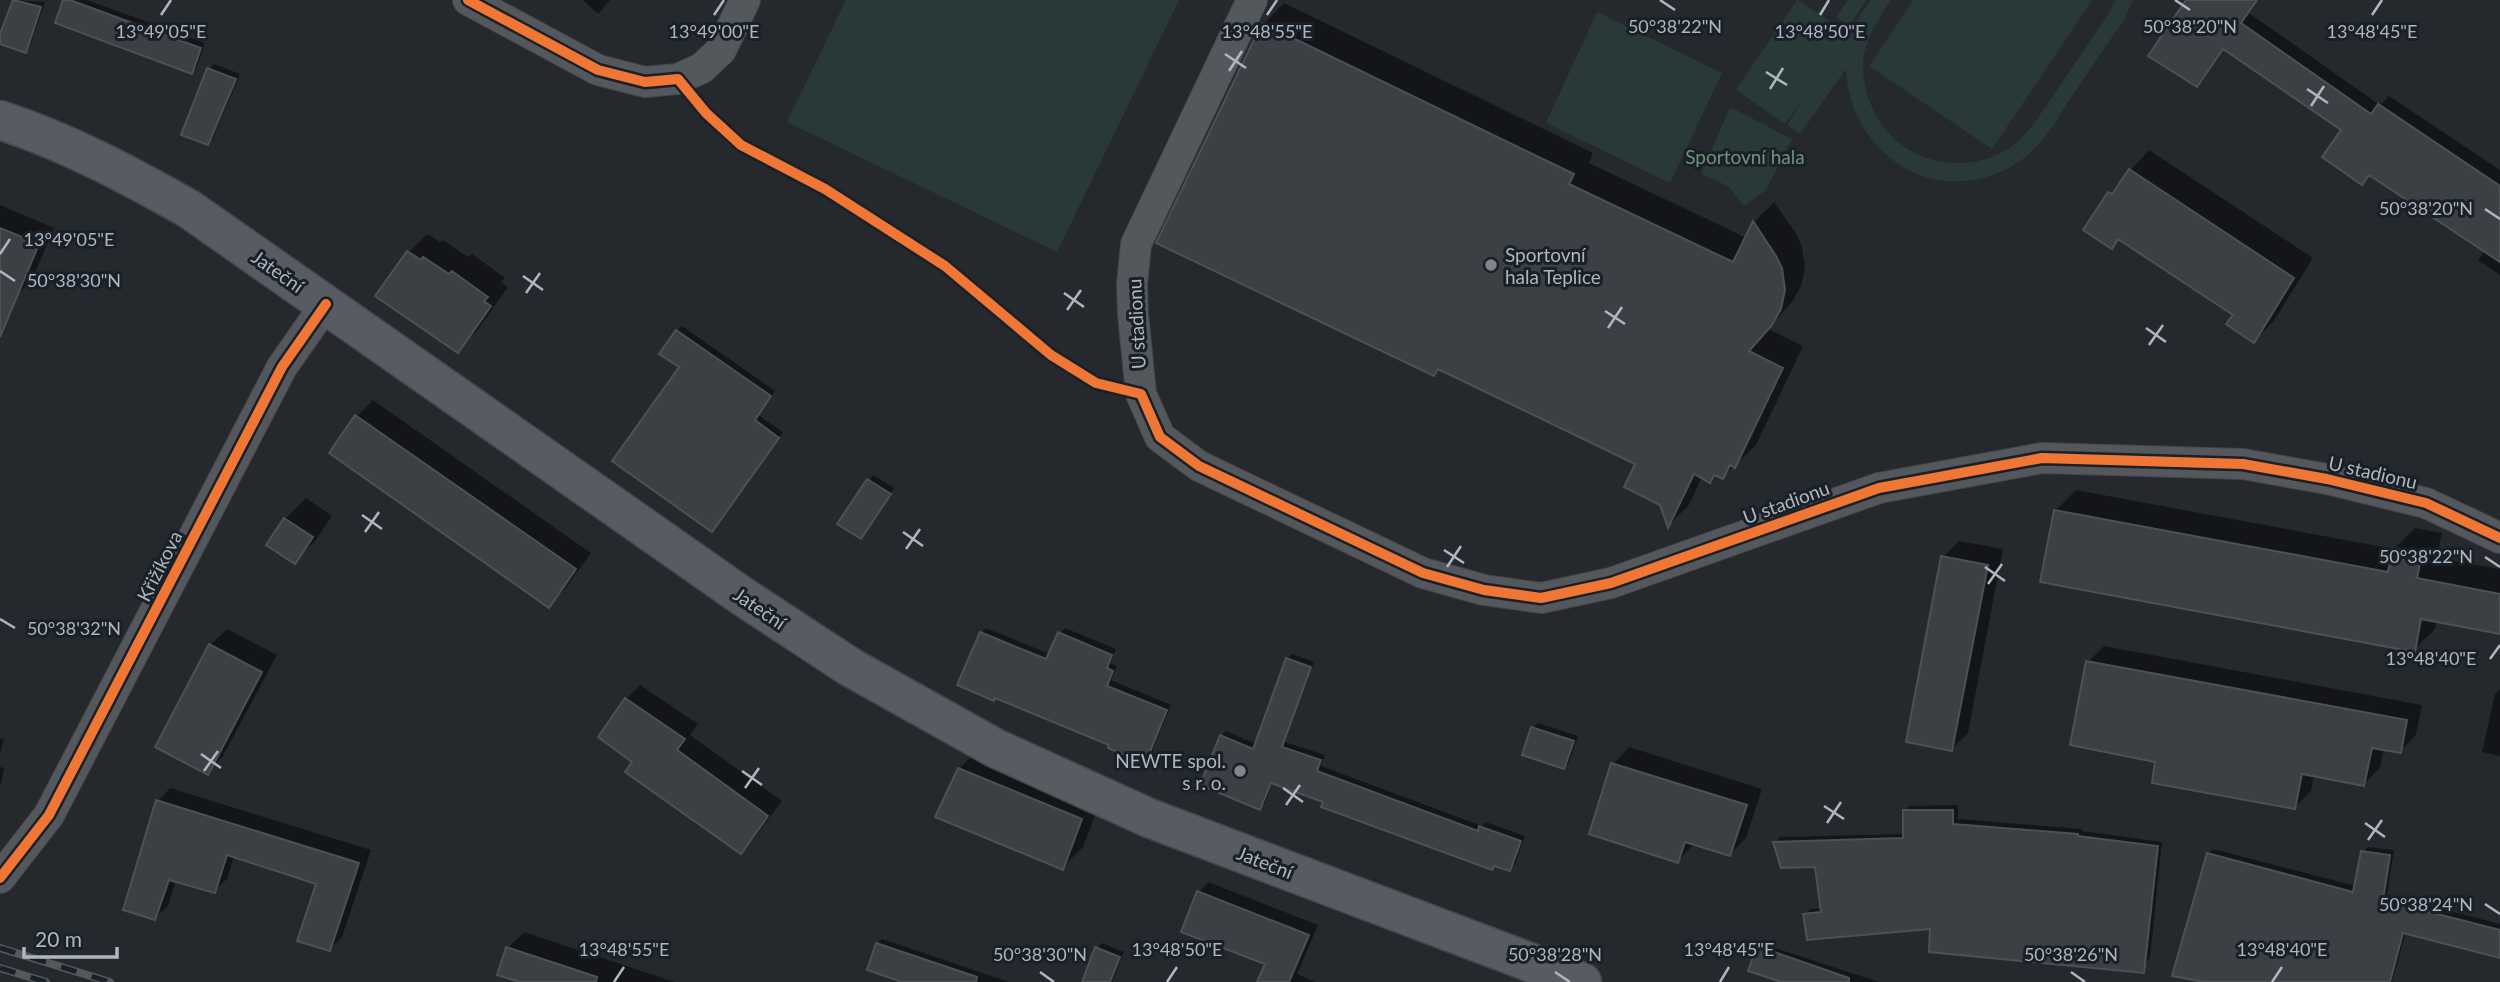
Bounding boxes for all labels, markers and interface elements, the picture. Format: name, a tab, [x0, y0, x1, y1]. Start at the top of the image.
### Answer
text: 50°38'22"N	[1628, 15, 1722, 37]
text: 50°38'20"N	[2143, 15, 2237, 37]
text: 13°49'05"E	[116, 20, 206, 42]
text: 13°49'00"E	[669, 20, 759, 42]
text: 13°48'55"E	[1222, 20, 1312, 42]
text: 13°48'50"E	[1775, 20, 1865, 42]
text: 13°48'45"E	[2327, 20, 2417, 42]
park label: Sportovní hala	[1685, 145, 1805, 168]
text: 50°38'20"N	[2379, 197, 2473, 219]
text: 13°49'05"E	[24, 228, 114, 250]
place label: Sportovní hala Teplice	[1505, 243, 1601, 288]
street label: Jateční	[248, 245, 310, 298]
marker: Sportovní hala Teplice	[1483, 257, 1499, 273]
text: 50°38'30"N	[27, 269, 121, 291]
street label: U stadionu	[1122, 278, 1150, 370]
street label: U stadionu	[2326, 451, 2420, 493]
street label: U stadionu	[1740, 476, 1832, 528]
street label: Křižíkova	[131, 527, 187, 605]
text: 50°38'22"N	[2379, 545, 2473, 567]
street label: Jateční	[730, 582, 792, 635]
text: 50°38'32"N	[27, 617, 121, 639]
text: 13°48'40"E	[2386, 647, 2476, 669]
place label: NEWTE spol. s r. o.	[1115, 749, 1226, 794]
marker: NEWTE spol. s r. o.	[1232, 763, 1248, 779]
street label: Jateční	[1234, 841, 1298, 884]
text: 50°38'24"N	[2379, 893, 2473, 915]
scale bar	[24, 916, 117, 960]
text: 20 m	[35, 926, 82, 951]
text: 13°48'55"E	[579, 938, 669, 960]
text: 13°48'50"E	[1132, 938, 1222, 960]
text: 13°48'45"E	[1684, 938, 1774, 960]
text: 13°48'40"E	[2237, 938, 2327, 960]
text: 50°38'30"N	[993, 943, 1087, 965]
text: 50°38'28"N	[1508, 943, 1602, 965]
text: 50°38'26"N	[2024, 943, 2118, 965]

